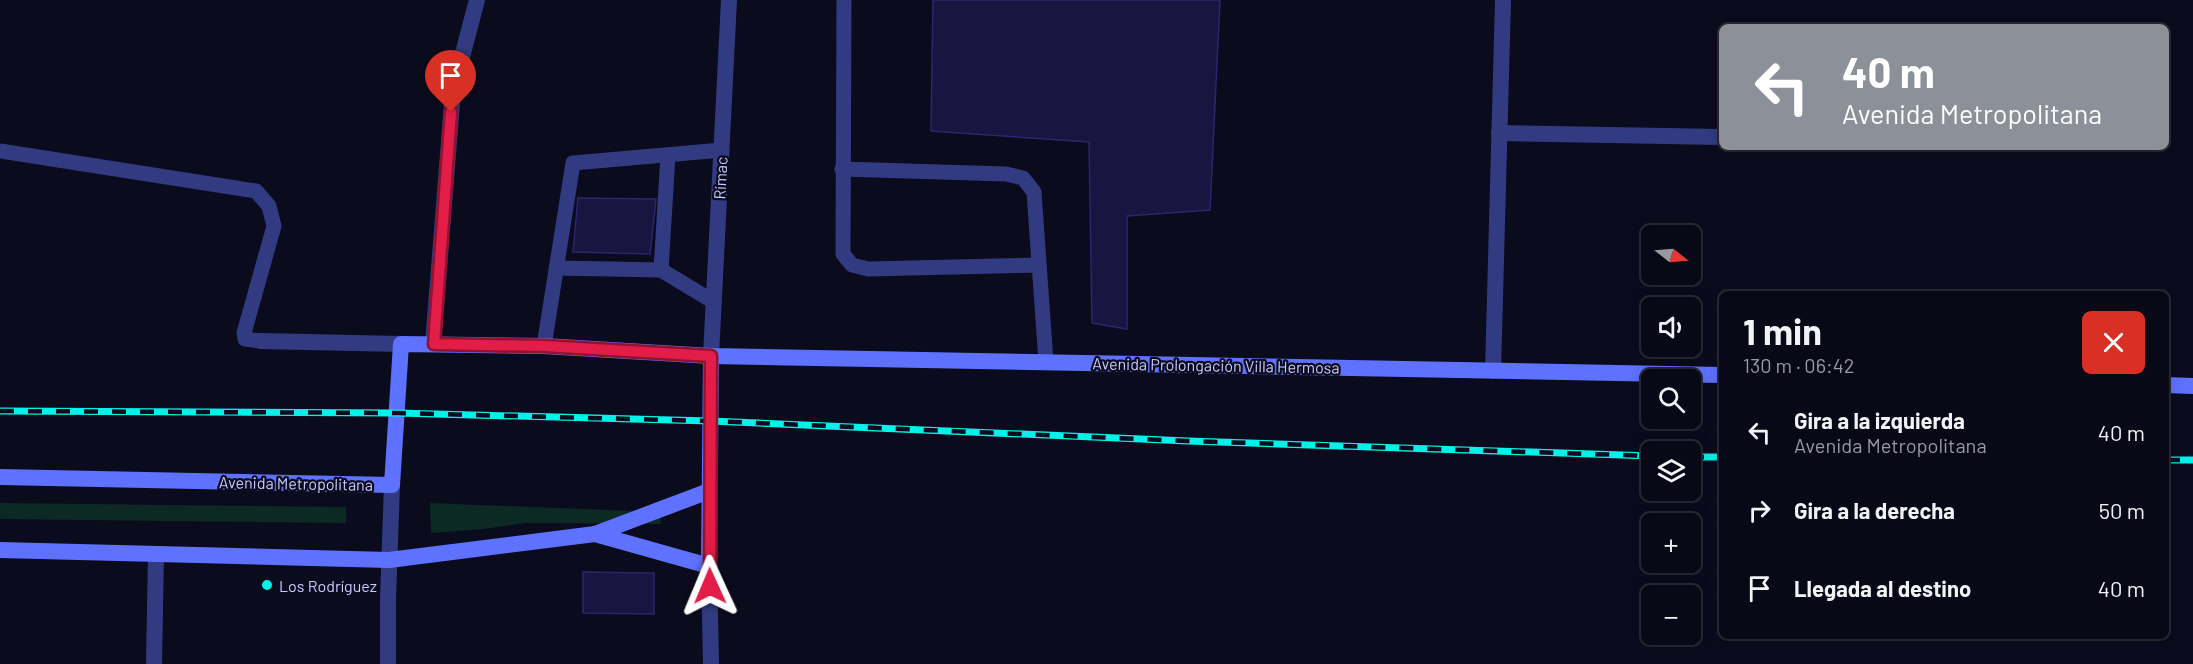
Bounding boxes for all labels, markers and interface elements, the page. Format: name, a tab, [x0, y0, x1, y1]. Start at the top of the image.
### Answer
text: 40 m	[1842, 46, 1935, 96]
icon: left	[1743, 48, 1821, 126]
pin	[425, 50, 476, 112]
icon: arrive	[434, 59, 467, 92]
text: Avenida Metropolitana	[1842, 97, 2102, 129]
street label: Rímac	[709, 156, 731, 200]
north arrow	[1641, 225, 1701, 285]
map controls	[1641, 225, 1701, 645]
button: sound	[1641, 297, 1701, 357]
text: 1 min	[1743, 309, 1822, 352]
button: close	[2082, 311, 2145, 374]
street label: Avenida Prolongación Villa Hermosa	[1092, 353, 1340, 377]
text: 130 m · 06:42	[1743, 353, 1854, 377]
button: search	[1641, 369, 1701, 429]
text: Gira a la izquierda	[1794, 407, 1965, 433]
icon: left	[1743, 416, 1776, 449]
text: 40 m	[2098, 419, 2145, 445]
text: Avenida Metropolitana	[1794, 433, 1987, 457]
button: layers	[1641, 441, 1701, 501]
street label: Avenida Metropolitana	[219, 472, 373, 494]
icon: right	[1743, 494, 1776, 527]
text: Gira a la derecha	[1794, 497, 1955, 523]
text: 50 m	[2099, 497, 2145, 523]
button: +	[1641, 513, 1701, 573]
position arrow	[678, 554, 742, 618]
icon: arrive	[1743, 572, 1776, 605]
text: Llegada al destino	[1794, 575, 1971, 601]
text: 40 m	[2098, 575, 2145, 601]
place label: Los Rodríguez	[279, 576, 377, 595]
marker: Los Rodríguez	[260, 578, 274, 592]
button: −	[1641, 585, 1701, 645]

